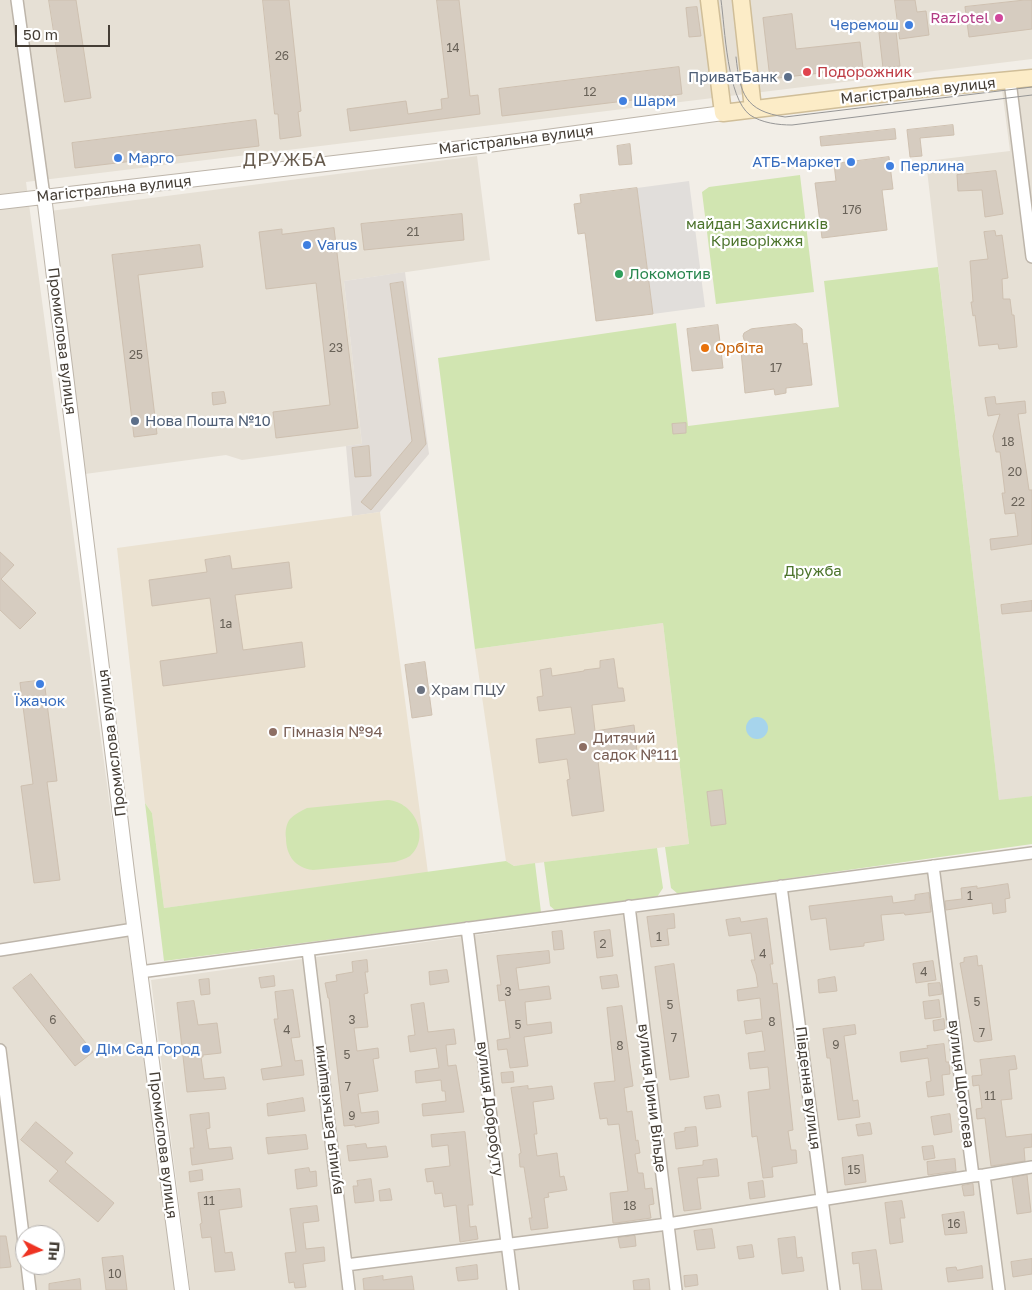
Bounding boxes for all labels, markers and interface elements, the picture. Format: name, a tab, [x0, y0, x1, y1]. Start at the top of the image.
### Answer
place label: Raziotel	[930, 9, 989, 27]
marker: Raziotel	[993, 12, 1005, 24]
scale bar	[18, 15, 112, 47]
place label: Черемош	[830, 16, 899, 34]
marker: Черемош	[903, 19, 915, 31]
text: 50 m	[23, 25, 58, 43]
house number: 14	[446, 41, 460, 55]
house number: 26	[275, 49, 289, 63]
place label: Подорожник	[817, 63, 912, 81]
marker: Подорожник	[801, 66, 813, 78]
place label: ПриватБанк	[688, 68, 778, 86]
marker: ПриватБанк	[782, 71, 794, 83]
street label: Магістральна вулиця	[840, 74, 996, 108]
house number: 12	[584, 85, 596, 99]
place label: Шарм	[633, 92, 676, 110]
marker: Шарм	[617, 95, 629, 107]
street label: Магістральна вулиця	[438, 122, 594, 158]
place label: Марго	[128, 149, 174, 167]
district label: ДРУЖБА	[242, 149, 328, 171]
marker: Марго	[112, 152, 124, 164]
place label: АТБ-Маркет	[752, 153, 841, 171]
marker: АТБ-Маркет	[845, 156, 857, 168]
place label: Перлина	[900, 157, 965, 175]
marker: Перлина	[884, 160, 896, 172]
street label: Магістральна вулиця	[36, 172, 192, 206]
house number: 17б	[842, 203, 862, 217]
park label: майдан Захисників Криворіжжя	[686, 215, 828, 250]
house number: 21	[407, 225, 419, 239]
place label: Varus	[317, 236, 357, 254]
marker: Varus	[301, 239, 313, 251]
place label: Локомотив	[629, 265, 711, 283]
street label: Промислова вулиця	[44, 266, 80, 416]
marker: Локомотив	[613, 268, 625, 280]
place label: Орбіта	[715, 339, 764, 357]
house number: 23	[329, 341, 343, 355]
marker: Орбіта	[699, 342, 711, 354]
house number: 25	[129, 348, 143, 362]
house number: 17	[770, 361, 782, 375]
place label: Нова Пошта №10	[145, 412, 271, 430]
marker: Нова Пошта №10	[129, 415, 141, 427]
house number: 18	[1001, 435, 1015, 449]
house number: 20	[1008, 465, 1022, 479]
house number: 22	[1011, 495, 1025, 509]
park label: Дружба	[784, 562, 842, 580]
house number: 1а	[220, 617, 232, 631]
street label: Промислова вулиця	[94, 668, 130, 818]
marker: Їжачок	[34, 678, 46, 690]
place label: Храм ПЦУ	[431, 681, 506, 699]
marker: Храм ПЦУ	[415, 684, 427, 696]
place label: Їжачок	[15, 692, 65, 710]
place label: Гімназія №94	[283, 723, 383, 741]
marker: Гімназія №94	[267, 726, 279, 738]
place label: Дитячий садок №111	[593, 729, 678, 764]
marker: Дитячий садок №111	[577, 741, 589, 753]
house number: 1	[967, 889, 973, 903]
house number: 1	[656, 930, 662, 944]
house number: 2	[600, 937, 606, 951]
house number: 4	[759, 947, 767, 961]
house number: 4	[920, 965, 928, 979]
house number: 3	[504, 985, 512, 999]
house number: 5	[974, 995, 980, 1009]
house number: 5	[667, 998, 673, 1012]
house number: 6	[49, 1013, 57, 1027]
house number: 3	[348, 1013, 356, 1027]
house number: 8	[768, 1015, 776, 1029]
house number: 5	[515, 1018, 521, 1032]
street label: вулиця Щоголєва	[944, 1019, 978, 1149]
house number: 4	[283, 1023, 291, 1037]
street label: вулиця Ірини Вільде	[634, 1023, 670, 1173]
street label: Південна вулиця	[791, 1025, 825, 1151]
house number: 7	[979, 1026, 985, 1040]
house number: 7	[671, 1031, 677, 1045]
house number: 9	[832, 1038, 840, 1052]
house number: 8	[616, 1039, 624, 1053]
place label: Дім Сад Город	[96, 1040, 200, 1058]
street label: вулиця Добробуту	[473, 1040, 507, 1178]
marker: Дім Сад Город	[80, 1043, 92, 1055]
street label: вулиця Батьківщини	[310, 1044, 346, 1196]
house number: 5	[344, 1048, 350, 1062]
street label: Промислова вулиця	[145, 1070, 181, 1220]
house number: 7	[345, 1080, 351, 1094]
house number: 11	[984, 1089, 996, 1103]
house number: 9	[348, 1109, 356, 1123]
house number: 15	[848, 1163, 860, 1177]
house number: 11	[203, 1194, 215, 1208]
house number: 18	[623, 1199, 637, 1213]
house number: 16	[947, 1217, 961, 1231]
north arrow	[15, 1225, 65, 1275]
text: Пн	[45, 1241, 64, 1261]
house number: 10	[108, 1267, 122, 1281]

